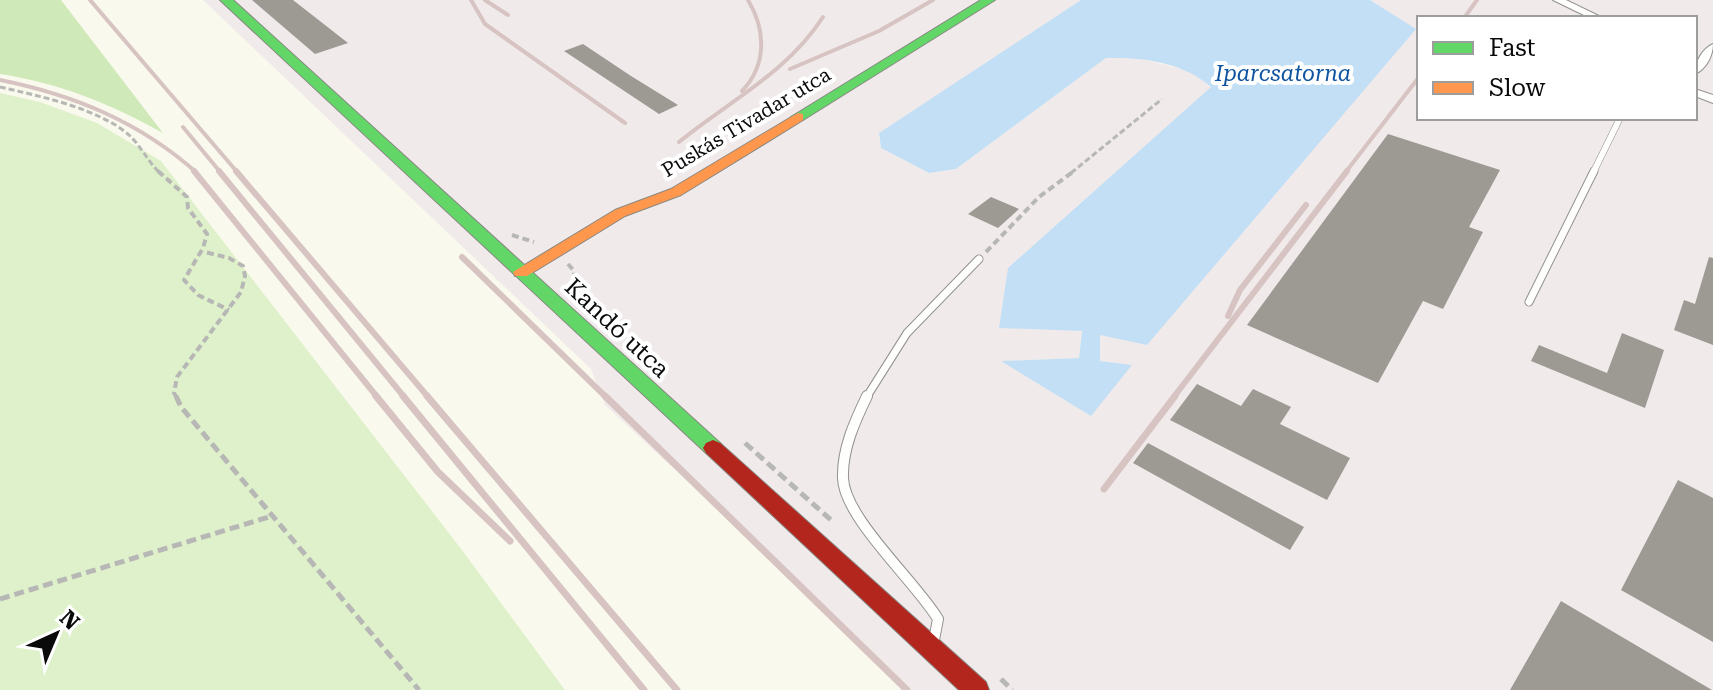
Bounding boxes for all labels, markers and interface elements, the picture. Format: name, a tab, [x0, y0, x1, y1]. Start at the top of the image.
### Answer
legend	[1417, 16, 1697, 120]
text: Fast	[1489, 34, 1536, 62]
water label: Iparcsatorna	[1214, 61, 1351, 86]
street label: Puskás Tivadar utca	[657, 62, 835, 182]
text: Slow	[1489, 74, 1546, 102]
street label: Kandó utca	[559, 273, 675, 383]
north arrow	[16, 594, 96, 674]
text: N	[55, 605, 84, 635]

